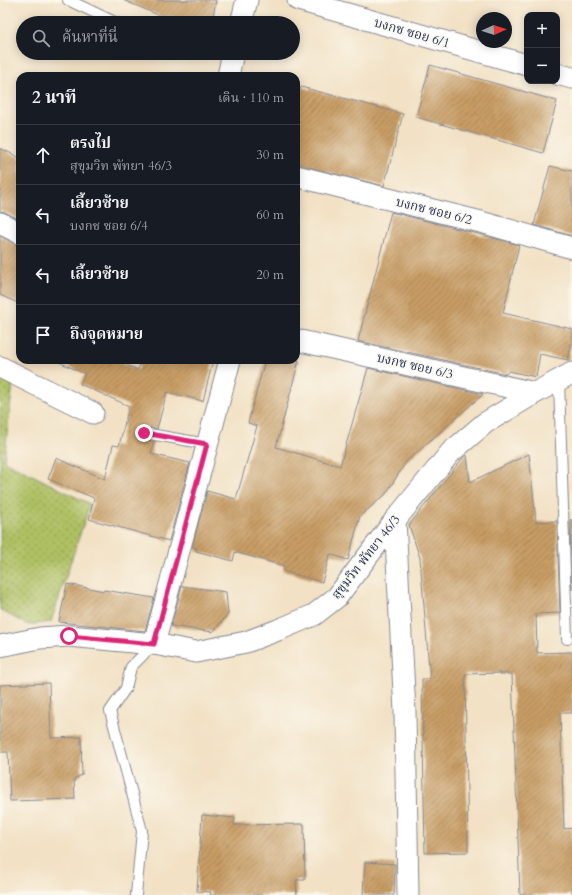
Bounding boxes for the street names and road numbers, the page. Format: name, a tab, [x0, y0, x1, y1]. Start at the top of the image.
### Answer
street label: บงกช ซอย 6/1	[372, 14, 452, 52]
street label: บงกช ซอย 6/2	[394, 193, 474, 229]
street label: บงกช ซอย 6/3	[375, 348, 455, 384]
street label: สุขุมวิท พัทยา 46/3	[327, 511, 405, 603]

